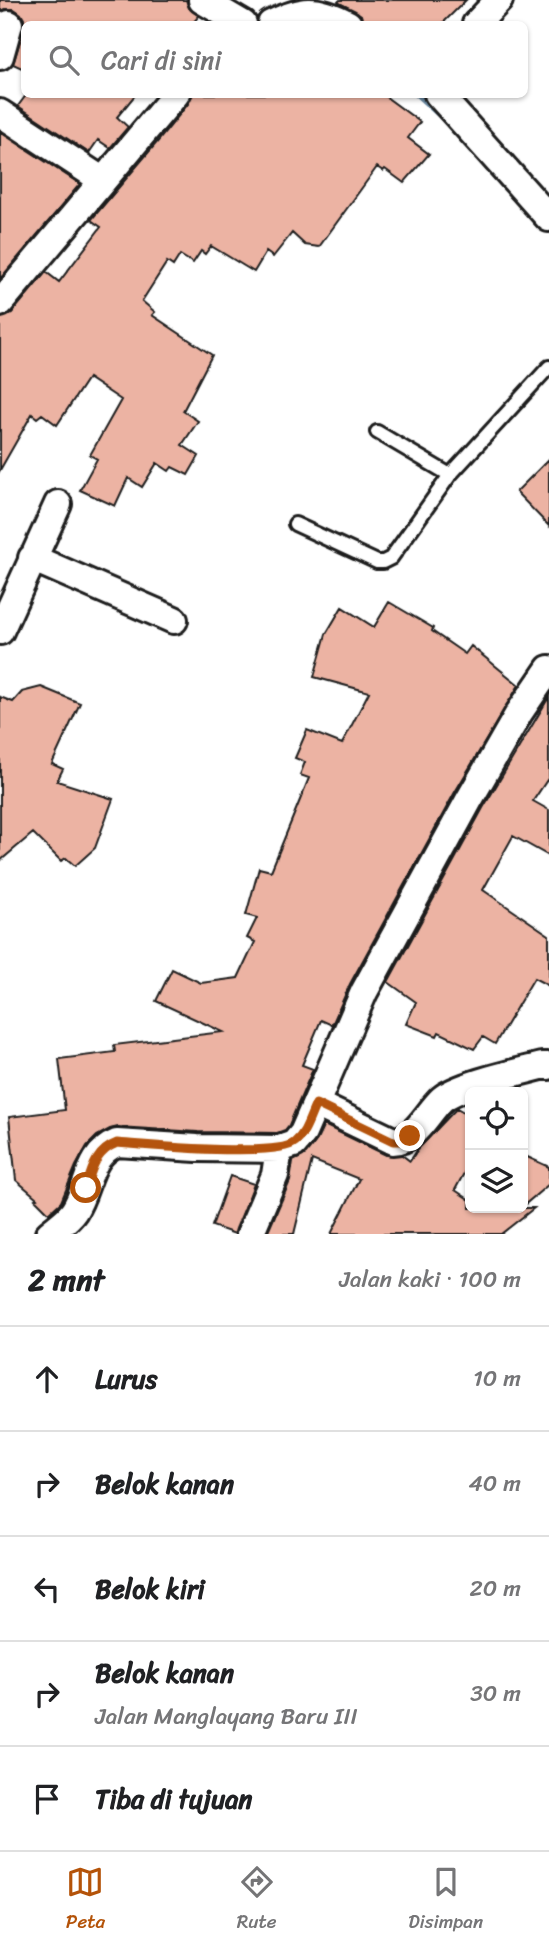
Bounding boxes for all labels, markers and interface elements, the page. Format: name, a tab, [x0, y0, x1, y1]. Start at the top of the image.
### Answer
search box	[21, 21, 528, 98]
text: Cari di sini	[101, 37, 222, 83]
icon: search	[45, 41, 83, 79]
map controls	[465, 1087, 528, 1213]
button: locate	[465, 1087, 528, 1150]
route end	[394, 1120, 425, 1151]
button: layers	[465, 1150, 528, 1213]
route start	[70, 1172, 101, 1203]
text: 2 mnt	[28, 1253, 104, 1307]
text: Jalan kaki · 100 m	[339, 1259, 521, 1300]
text: Lurus	[95, 1356, 158, 1402]
text: 10 m	[473, 1358, 521, 1399]
icon: ahead	[28, 1360, 66, 1398]
text: Belok kanan	[95, 1461, 234, 1507]
text: 40 m	[468, 1463, 521, 1504]
icon: right	[28, 1465, 66, 1503]
text: Belok kiri	[95, 1566, 205, 1612]
text: 20 m	[470, 1568, 521, 1609]
icon: left	[28, 1570, 66, 1608]
text: Belok kanan	[95, 1650, 234, 1696]
text: 30 m	[470, 1673, 521, 1714]
icon: right	[28, 1675, 66, 1713]
text: Jalan Manglayang Baru III	[95, 1696, 358, 1737]
text: Tiba di tujuan	[95, 1776, 252, 1822]
icon: arrive	[28, 1780, 66, 1818]
tab: Peta	[66, 1863, 105, 1938]
tab: Rute	[237, 1863, 276, 1938]
tab: Disimpan	[408, 1863, 483, 1938]

